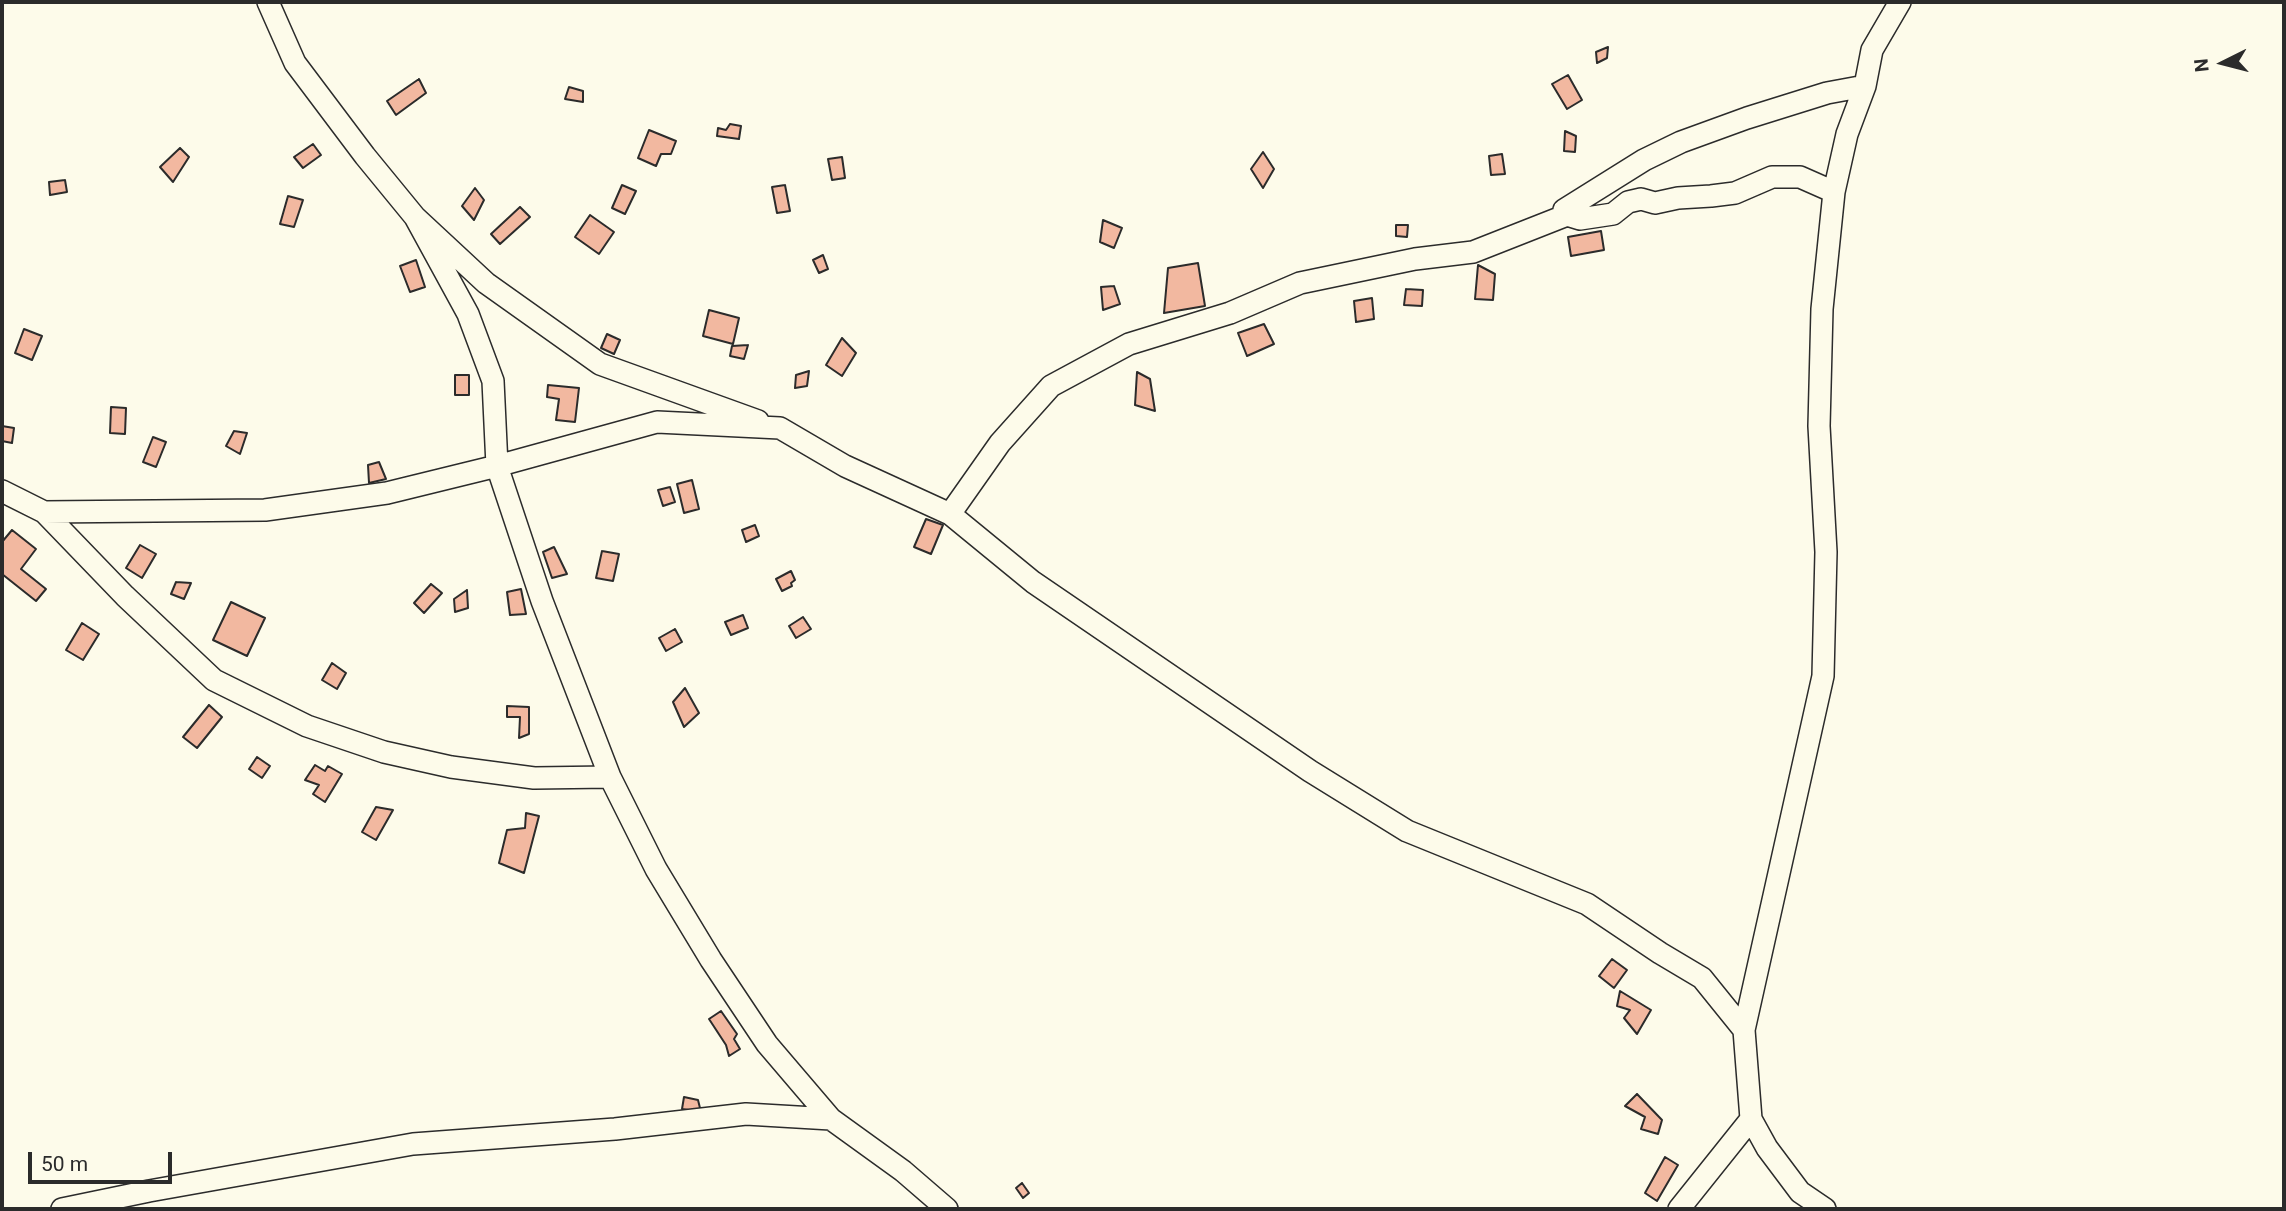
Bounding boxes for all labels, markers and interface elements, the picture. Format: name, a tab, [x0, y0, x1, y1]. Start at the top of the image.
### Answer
north arrow	[2188, 28, 2258, 98]
text: N	[2189, 57, 2214, 73]
scale bar	[32, 1138, 175, 1182]
text: 50 m	[41, 1152, 88, 1176]

